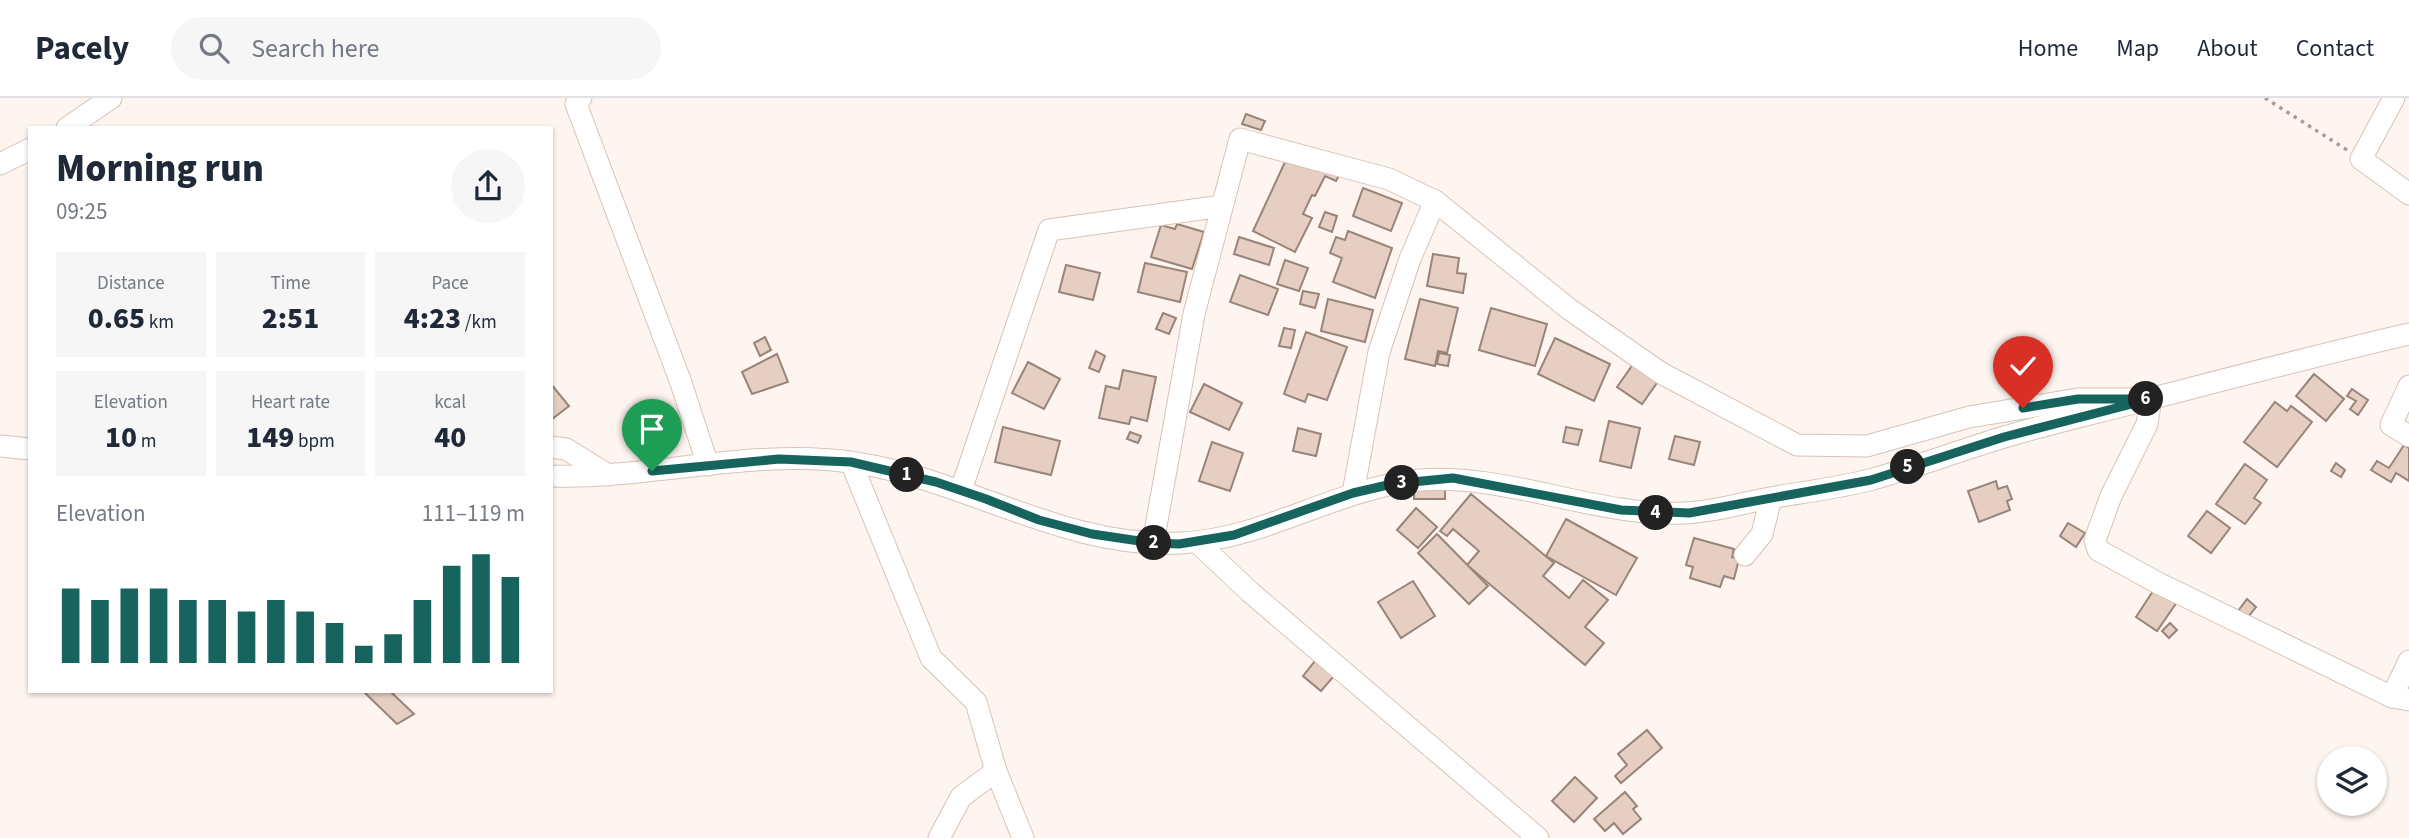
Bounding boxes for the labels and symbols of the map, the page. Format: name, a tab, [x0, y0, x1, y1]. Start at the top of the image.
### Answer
pin	[1993, 336, 2053, 408]
pin: 6	[2128, 382, 2164, 416]
pin	[622, 399, 682, 471]
pin: 5	[1890, 450, 1926, 484]
pin: 1	[890, 458, 925, 492]
pin: 3	[1384, 466, 1420, 500]
pin: 4	[1638, 496, 1674, 530]
pin: 2	[1136, 526, 1172, 560]

